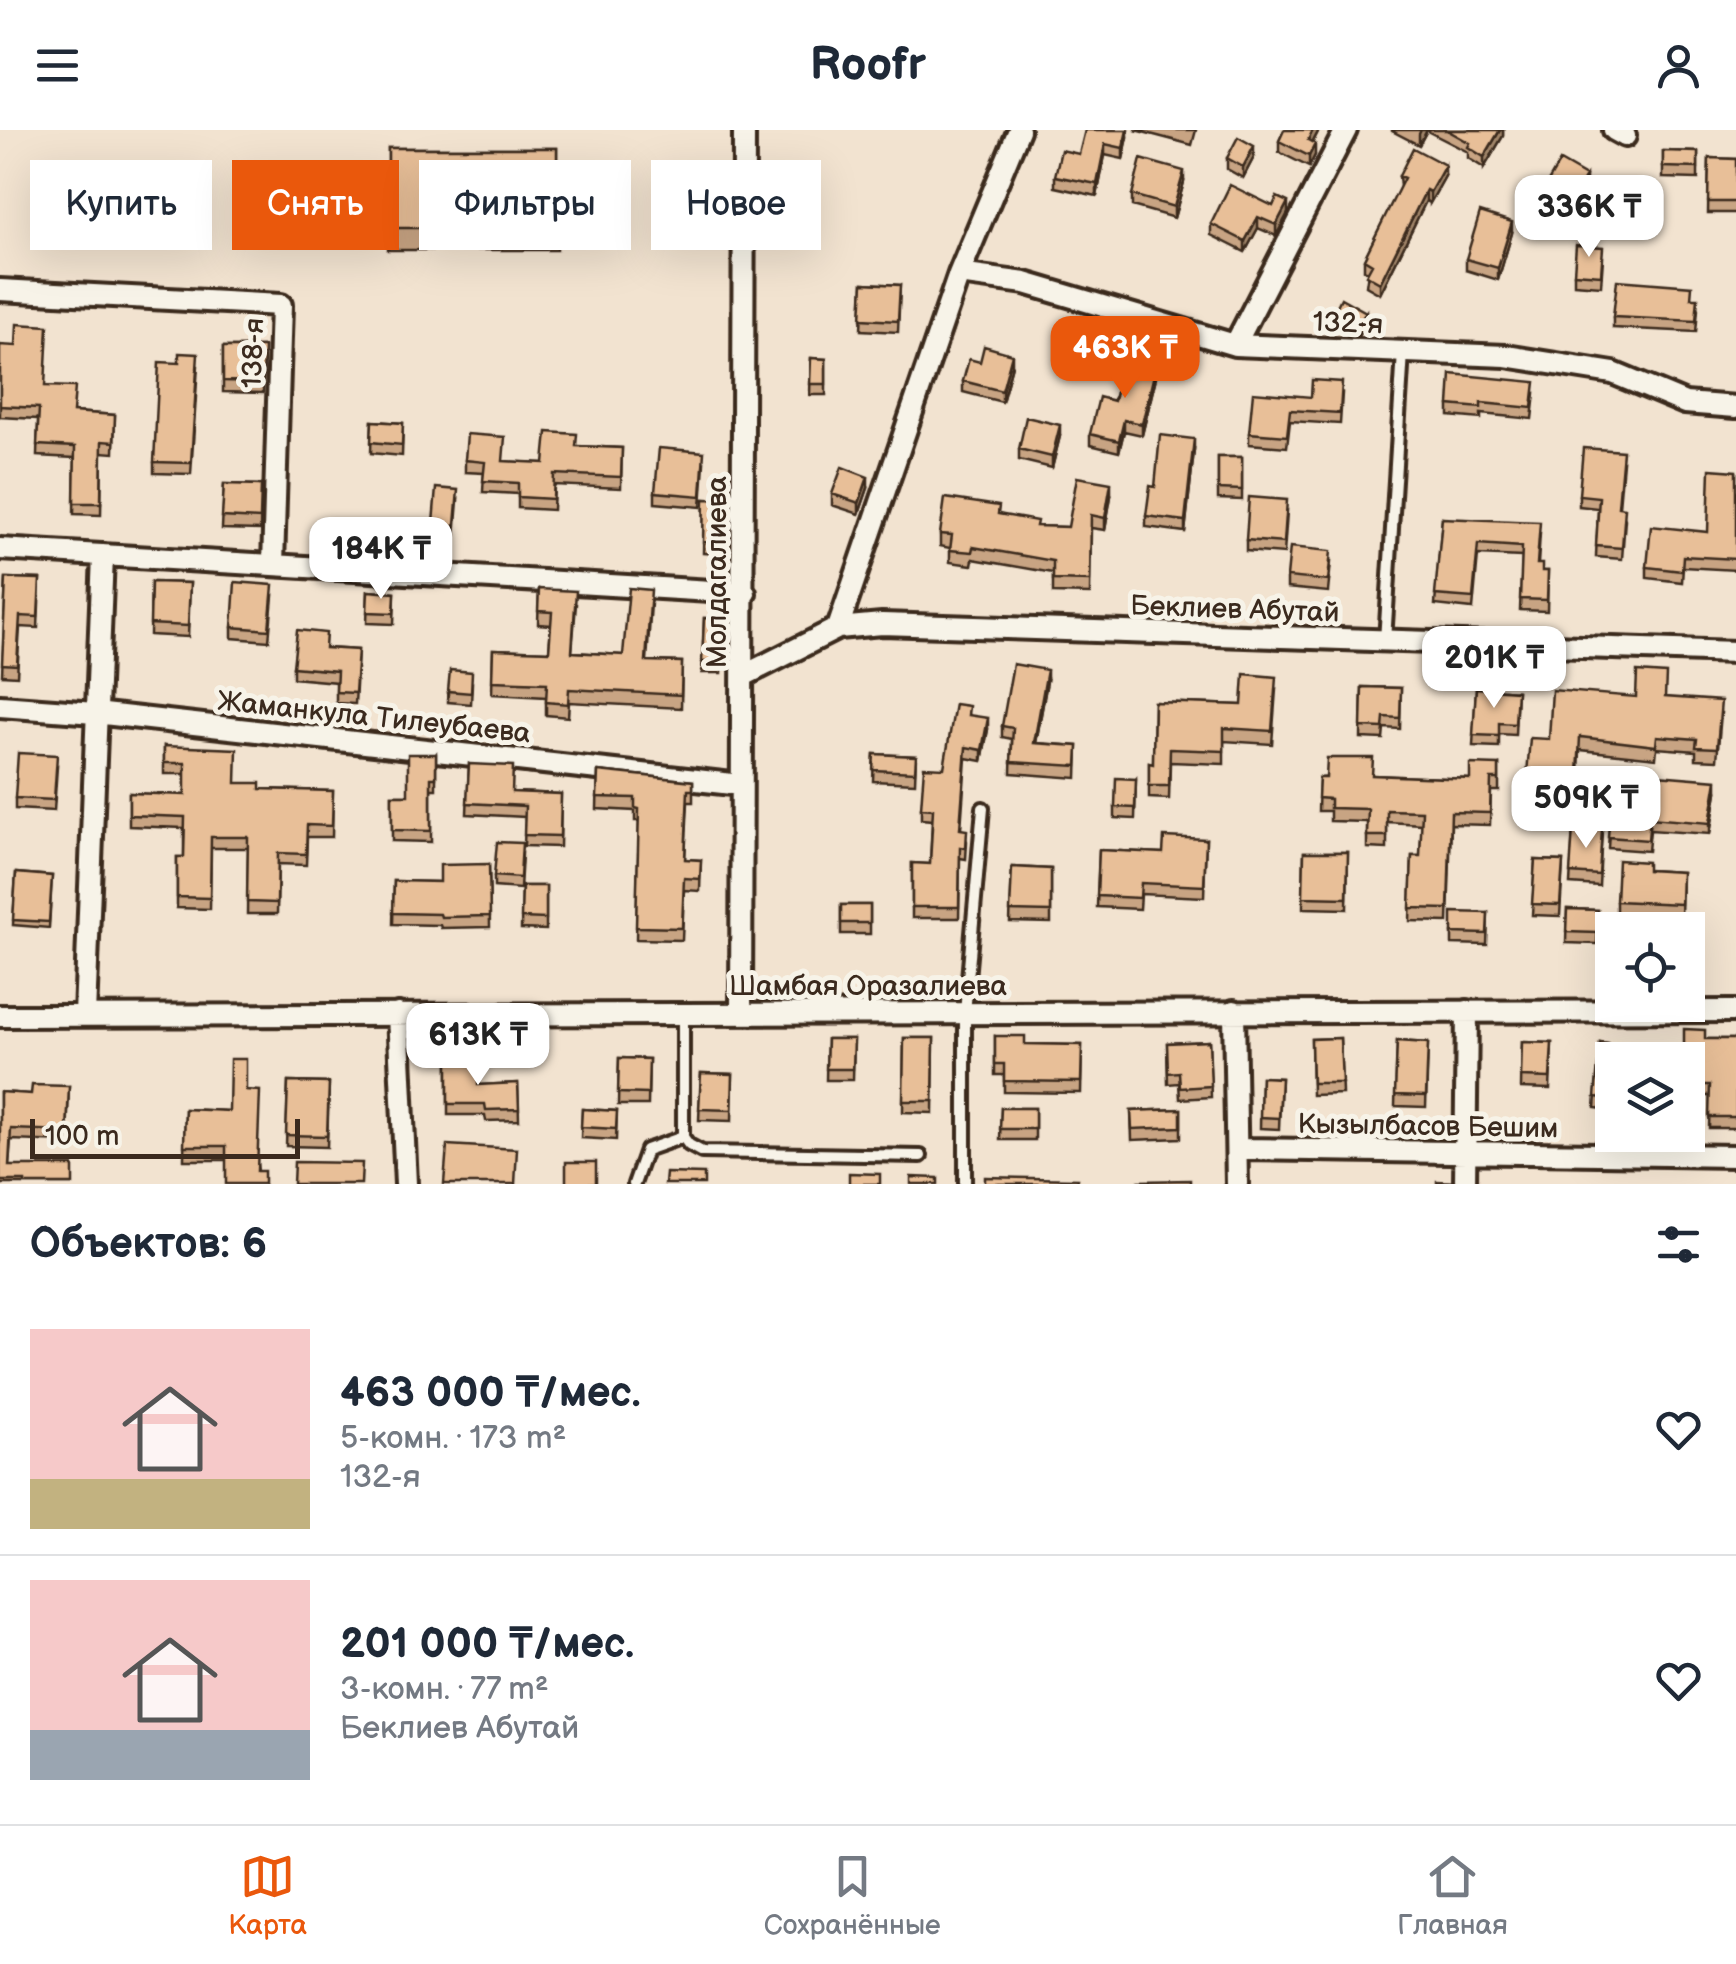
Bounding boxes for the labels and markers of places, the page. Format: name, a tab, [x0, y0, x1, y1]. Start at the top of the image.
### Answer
pin: 336K ₸	[1508, 175, 1670, 260]
pin: 463K ₸	[1044, 316, 1206, 401]
pin: 184K ₸	[300, 517, 462, 602]
pin: 201K ₸	[1413, 626, 1575, 711]
pin: 509K ₸	[1505, 766, 1667, 851]
pin: 613K ₸	[397, 1003, 559, 1088]

